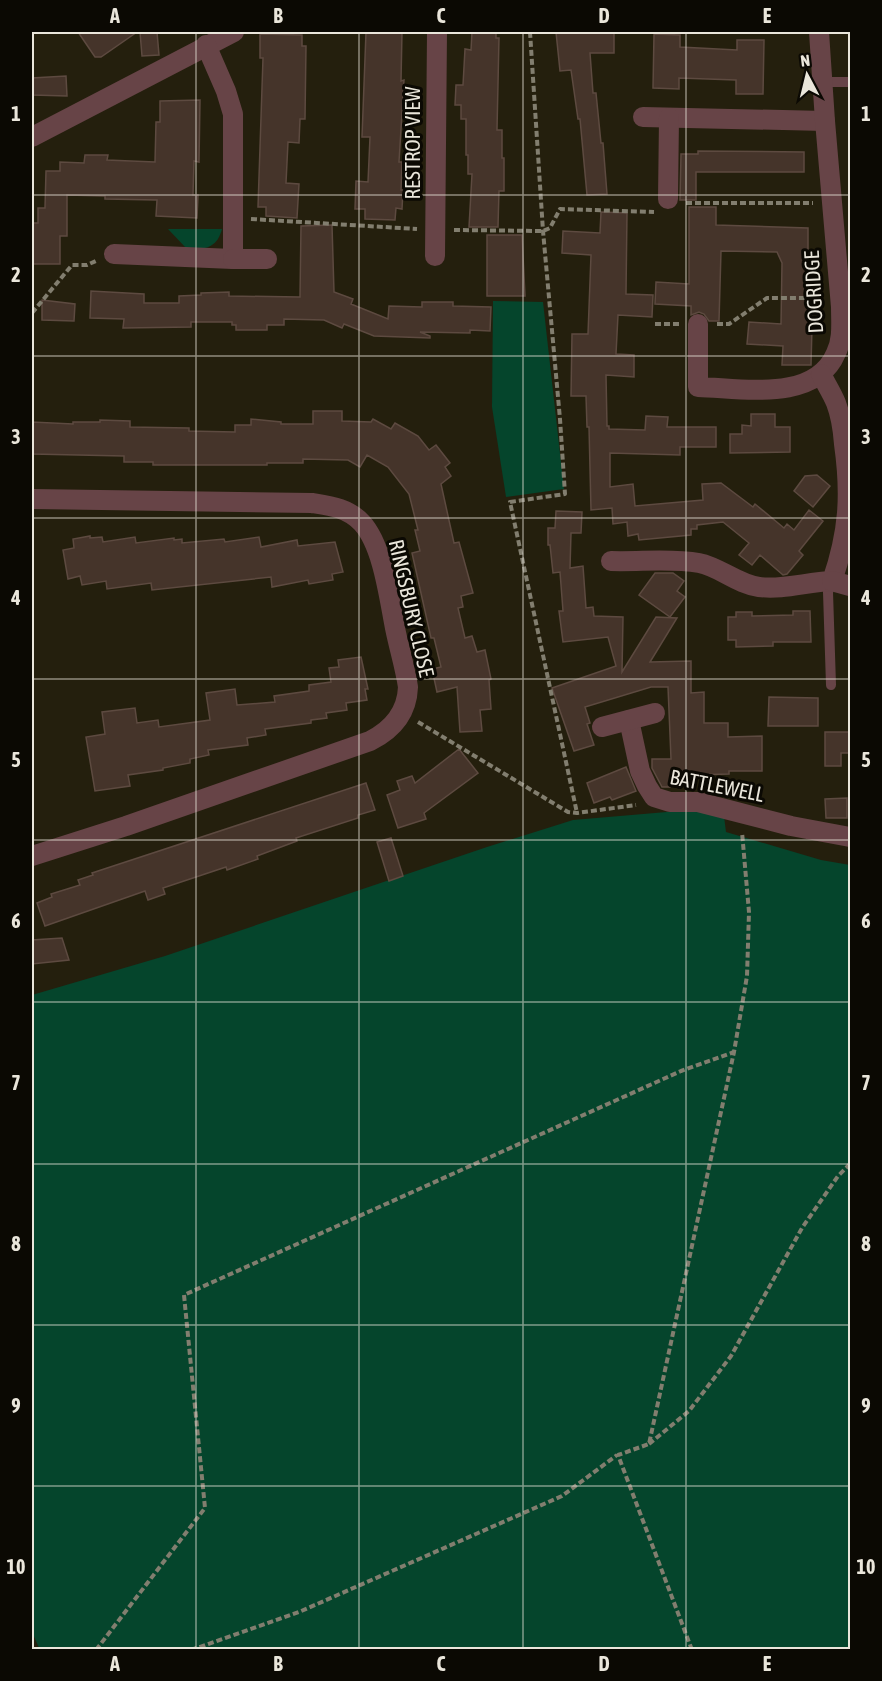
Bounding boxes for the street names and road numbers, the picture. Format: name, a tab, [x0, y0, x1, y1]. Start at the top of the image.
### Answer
street label: RESTROP VIEW	[400, 86, 424, 200]
street label: DOGRIDGE	[799, 250, 827, 334]
street label: RINGSBURY CLOSE	[385, 537, 439, 679]
street label: BATTLEWELL	[668, 764, 766, 806]

